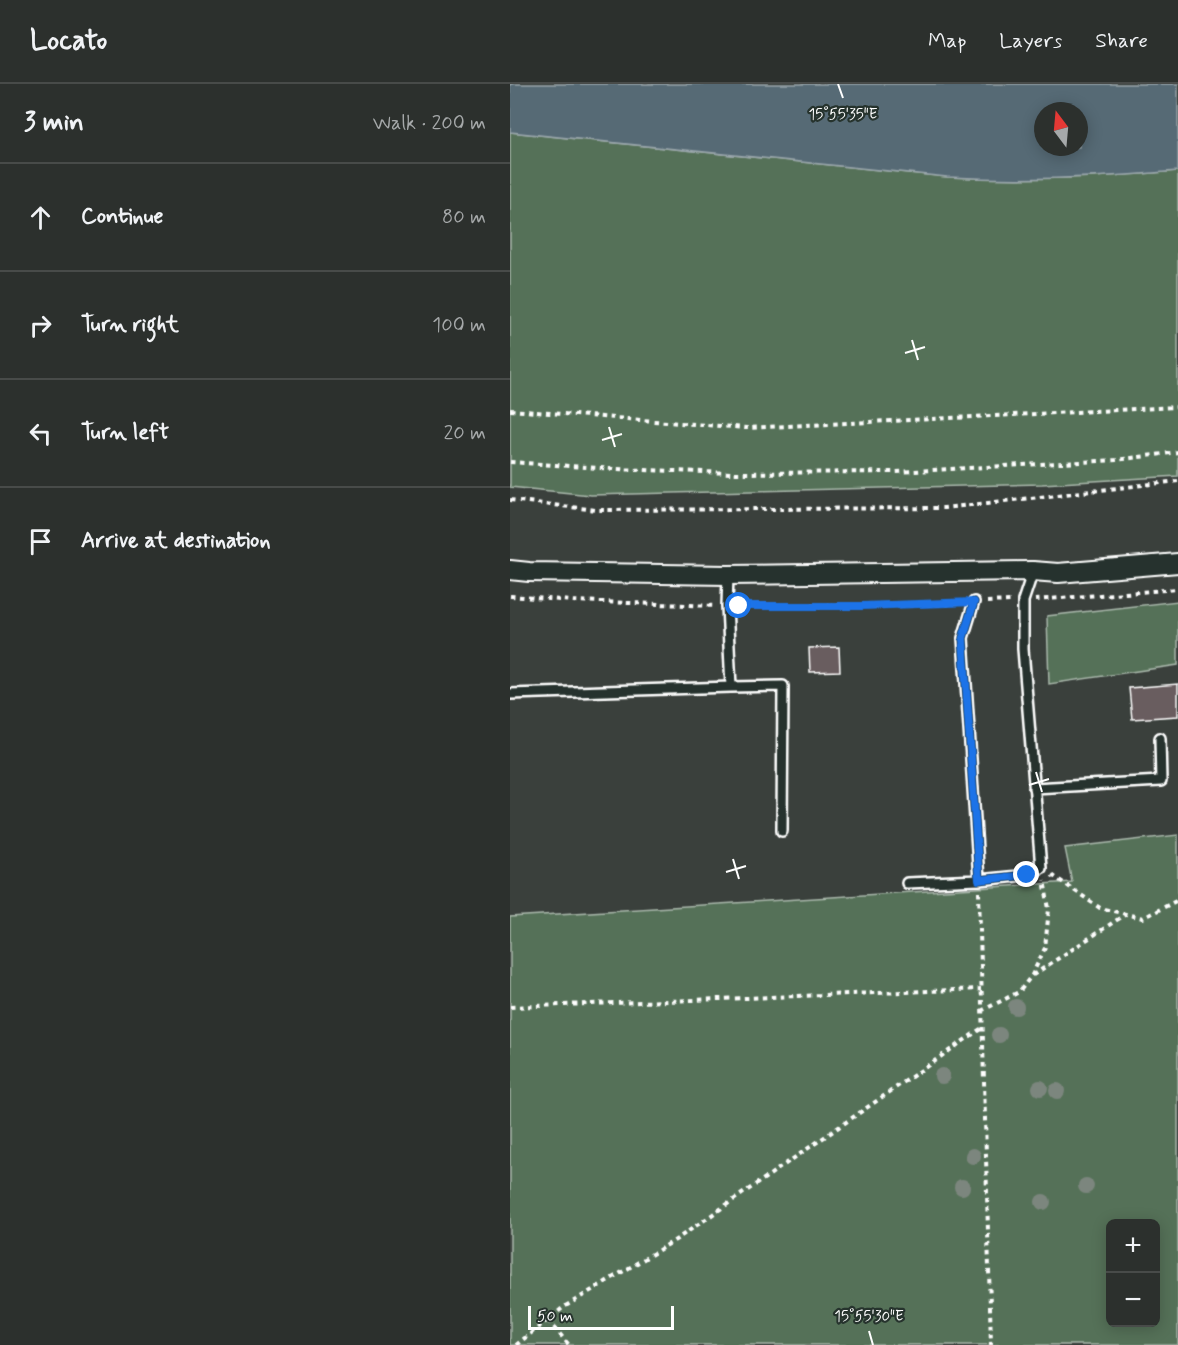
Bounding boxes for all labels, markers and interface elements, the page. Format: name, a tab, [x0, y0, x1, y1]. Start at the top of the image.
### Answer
text: Locato	[30, 23, 107, 60]
text: Map	[928, 27, 966, 55]
text: Layers	[999, 27, 1062, 55]
text: Share	[1095, 27, 1148, 55]
north arrow	[1034, 102, 1088, 156]
text: 15°55'35"E	[809, 105, 878, 125]
text: 3 min	[24, 106, 84, 140]
text: Walk · 200 m	[373, 110, 486, 137]
icon: ahead	[24, 201, 57, 234]
text: Continue	[81, 203, 163, 231]
text: 80 m	[442, 204, 486, 231]
icon: right	[24, 309, 57, 342]
text: Turn right	[81, 311, 179, 339]
text: 100 m	[432, 312, 486, 339]
icon: left	[24, 417, 57, 450]
text: Turn left	[81, 419, 169, 447]
text: 20 m	[443, 420, 486, 447]
icon: arrive	[24, 525, 57, 558]
text: Arrive at destination	[81, 527, 271, 555]
route start	[725, 592, 751, 618]
route end	[1013, 861, 1039, 887]
map controls	[1106, 1219, 1160, 1327]
button: +	[1106, 1219, 1160, 1273]
button: −	[1106, 1273, 1160, 1327]
scale bar	[528, 1303, 674, 1330]
text: 50 m	[537, 1306, 573, 1327]
text: 15°55'30"E	[834, 1307, 904, 1327]

